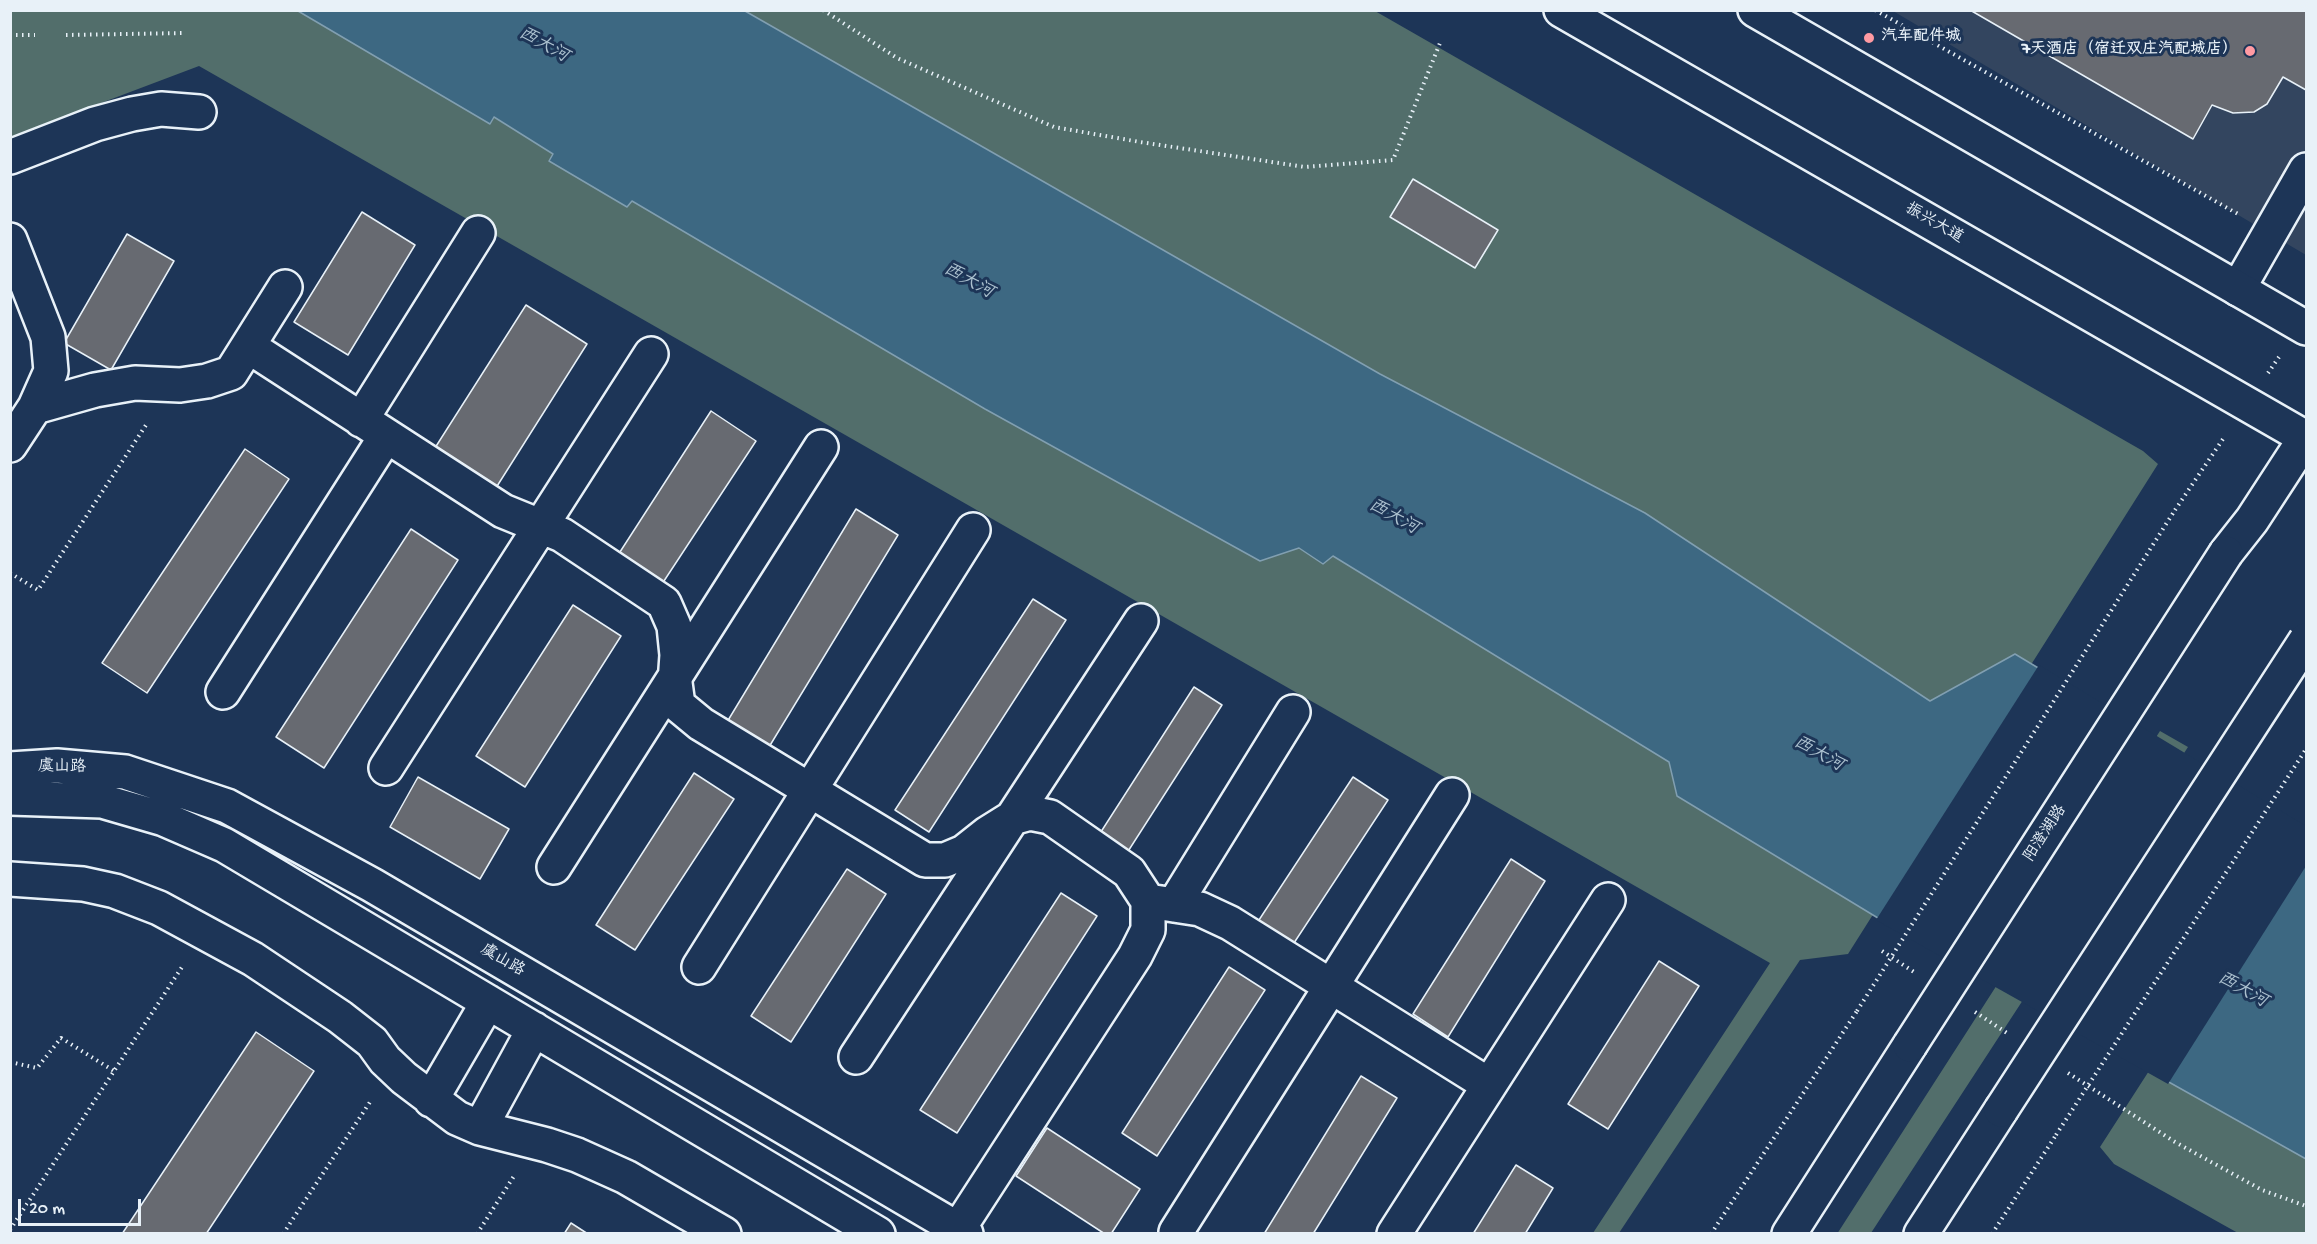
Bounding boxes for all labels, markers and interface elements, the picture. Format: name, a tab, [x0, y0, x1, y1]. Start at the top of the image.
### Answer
water label: 西大河	[514, 23, 572, 69]
place label: 汽车配件城	[1881, 28, 1961, 48]
marker: 汽车配件城	[1862, 31, 1876, 45]
place label: 7天酒店（宿迁双庄汽配城店）	[2022, 41, 2238, 61]
marker: 7天酒店（宿迁双庄汽配城店）	[2243, 44, 2257, 58]
street label: 振兴大道	[1901, 200, 1967, 248]
water label: 西大河	[939, 259, 997, 305]
water label: 西大河	[1364, 495, 1422, 541]
water label: 西大河	[1789, 732, 1847, 778]
street label: 虞山路	[38, 758, 86, 778]
street label: 阳澄湖路	[2021, 802, 2071, 866]
street label: 虞山路	[476, 941, 528, 981]
water label: 西大河	[2213, 968, 2271, 1014]
scale bar	[21, 1187, 144, 1225]
text: 20 m	[29, 1199, 65, 1220]

